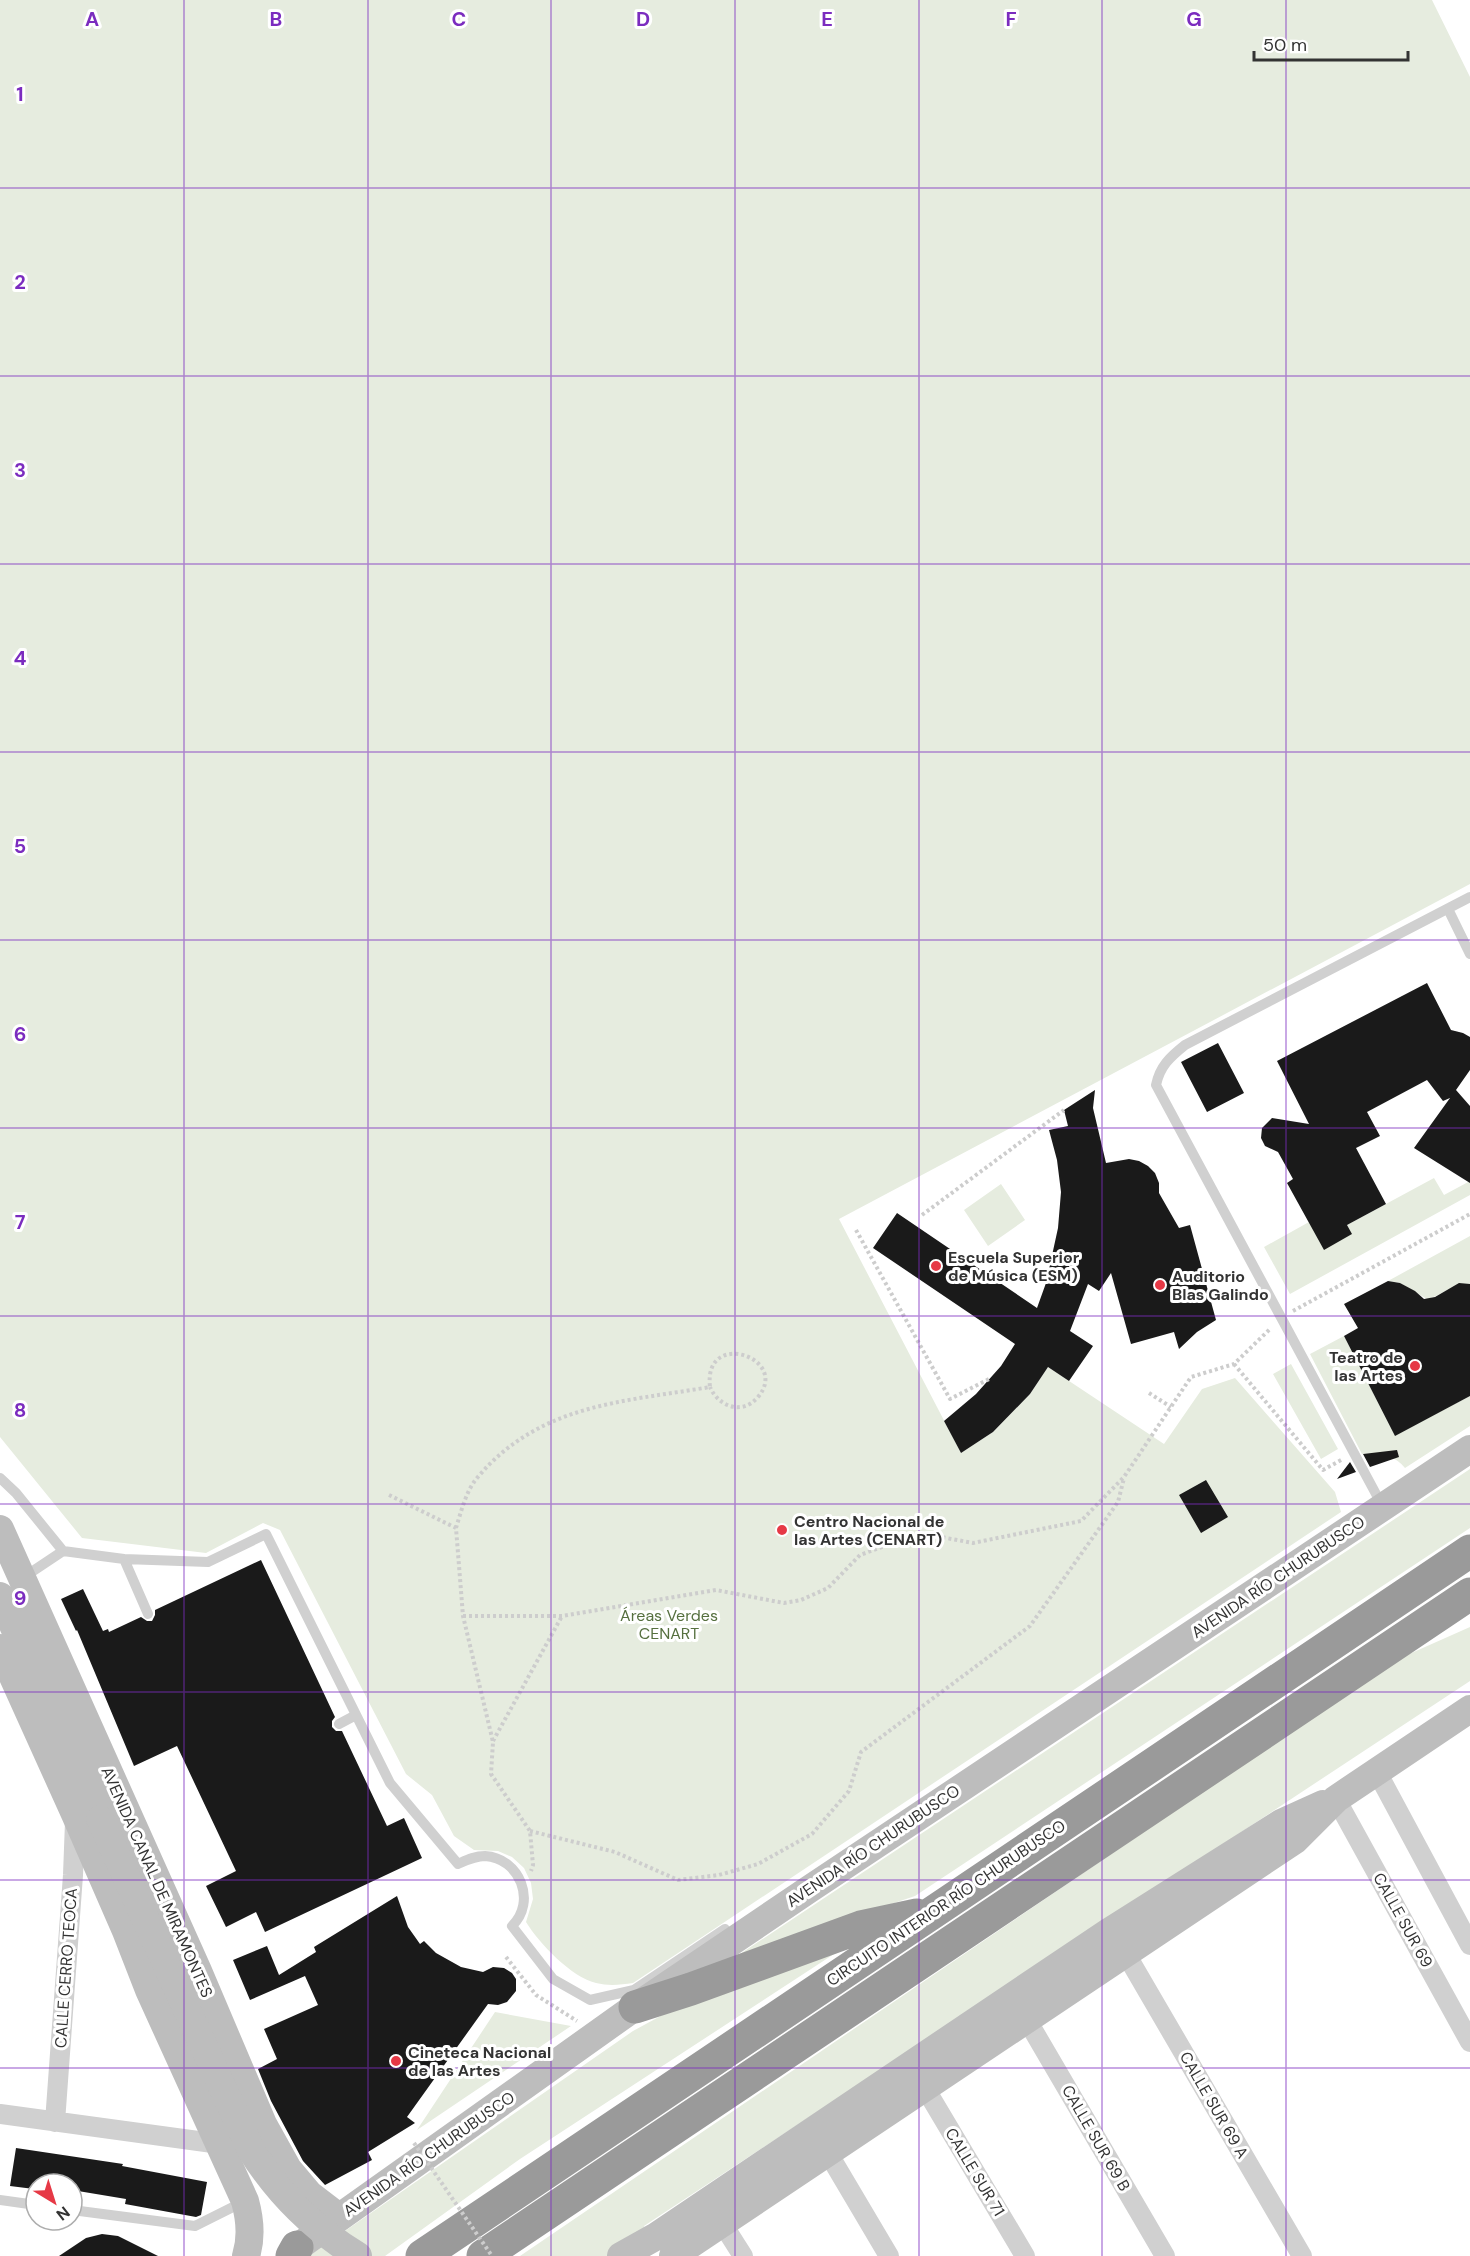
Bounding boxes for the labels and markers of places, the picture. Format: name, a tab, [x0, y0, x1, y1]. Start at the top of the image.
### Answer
place label: Escuela Superior de Música (ESM)	[948, 1247, 1080, 1286]
marker: Escuela Superior de Música (ESM)	[929, 1259, 943, 1273]
place label: Auditorio Blas Galindo	[1172, 1266, 1269, 1305]
marker: Auditorio Blas Galindo	[1153, 1278, 1167, 1292]
place label: Teatro de las Artes	[1329, 1347, 1403, 1386]
marker: Teatro de las Artes	[1408, 1359, 1422, 1373]
place label: Centro Nacional de las Artes (CENART)	[794, 1511, 944, 1550]
marker: Centro Nacional de las Artes (CENART)	[775, 1523, 789, 1537]
place label: Cineteca Nacional de las Artes	[408, 2042, 551, 2081]
marker: Cineteca Nacional de las Artes	[389, 2054, 403, 2068]

